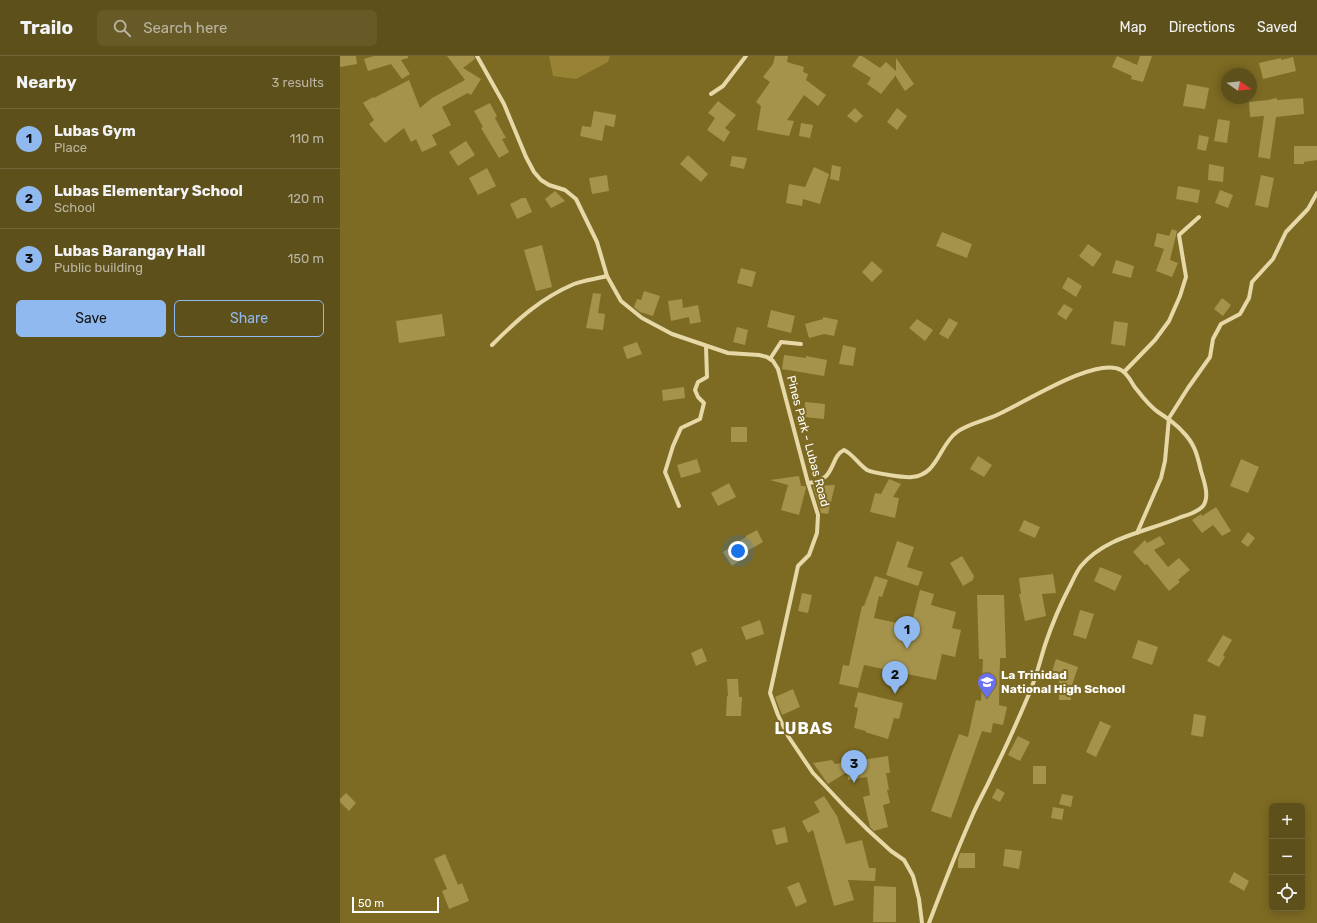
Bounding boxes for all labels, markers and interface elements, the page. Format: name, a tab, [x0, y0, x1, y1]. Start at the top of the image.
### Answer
search box	[97, 10, 377, 46]
text: Trailo	[20, 16, 73, 39]
icon: search	[111, 17, 133, 39]
text: Search here	[143, 19, 227, 37]
text: Map	[1120, 19, 1147, 36]
text: Directions	[1169, 19, 1235, 36]
text: Saved	[1257, 19, 1297, 36]
north arrow	[1221, 68, 1257, 104]
text: Nearby	[16, 72, 77, 92]
text: 3 results	[272, 75, 324, 90]
text: Lubas Gym	[54, 122, 136, 140]
text: 1	[26, 131, 32, 146]
text: 110 m	[290, 131, 324, 146]
text: Place	[54, 140, 87, 155]
text: Lubas Elementary School	[54, 182, 243, 200]
text: 2	[25, 191, 33, 206]
text: 120 m	[288, 191, 324, 206]
text: School	[54, 200, 95, 215]
text: Lubas Barangay Hall	[54, 242, 205, 260]
text: 3	[25, 251, 33, 266]
text: 150 m	[288, 251, 324, 266]
text: Public building	[54, 260, 143, 275]
button: Save	[16, 300, 166, 337]
button: Share	[174, 300, 324, 337]
street label: Pines Park - Lubas Road	[784, 374, 832, 508]
your location	[728, 541, 748, 561]
pin: 1	[894, 616, 920, 649]
pin: 2	[882, 661, 908, 694]
place label: La Trinidad National High School	[1001, 668, 1125, 696]
school or university icon: La Trinidad National High School	[976, 671, 998, 699]
district label: LUBAS	[775, 719, 833, 738]
pin: 3	[841, 750, 867, 783]
map controls	[1269, 803, 1305, 911]
button: +	[1269, 803, 1305, 839]
button: −	[1269, 839, 1305, 875]
button: locate	[1269, 875, 1305, 911]
scale bar	[352, 895, 439, 914]
text: 50 m	[358, 897, 384, 910]

